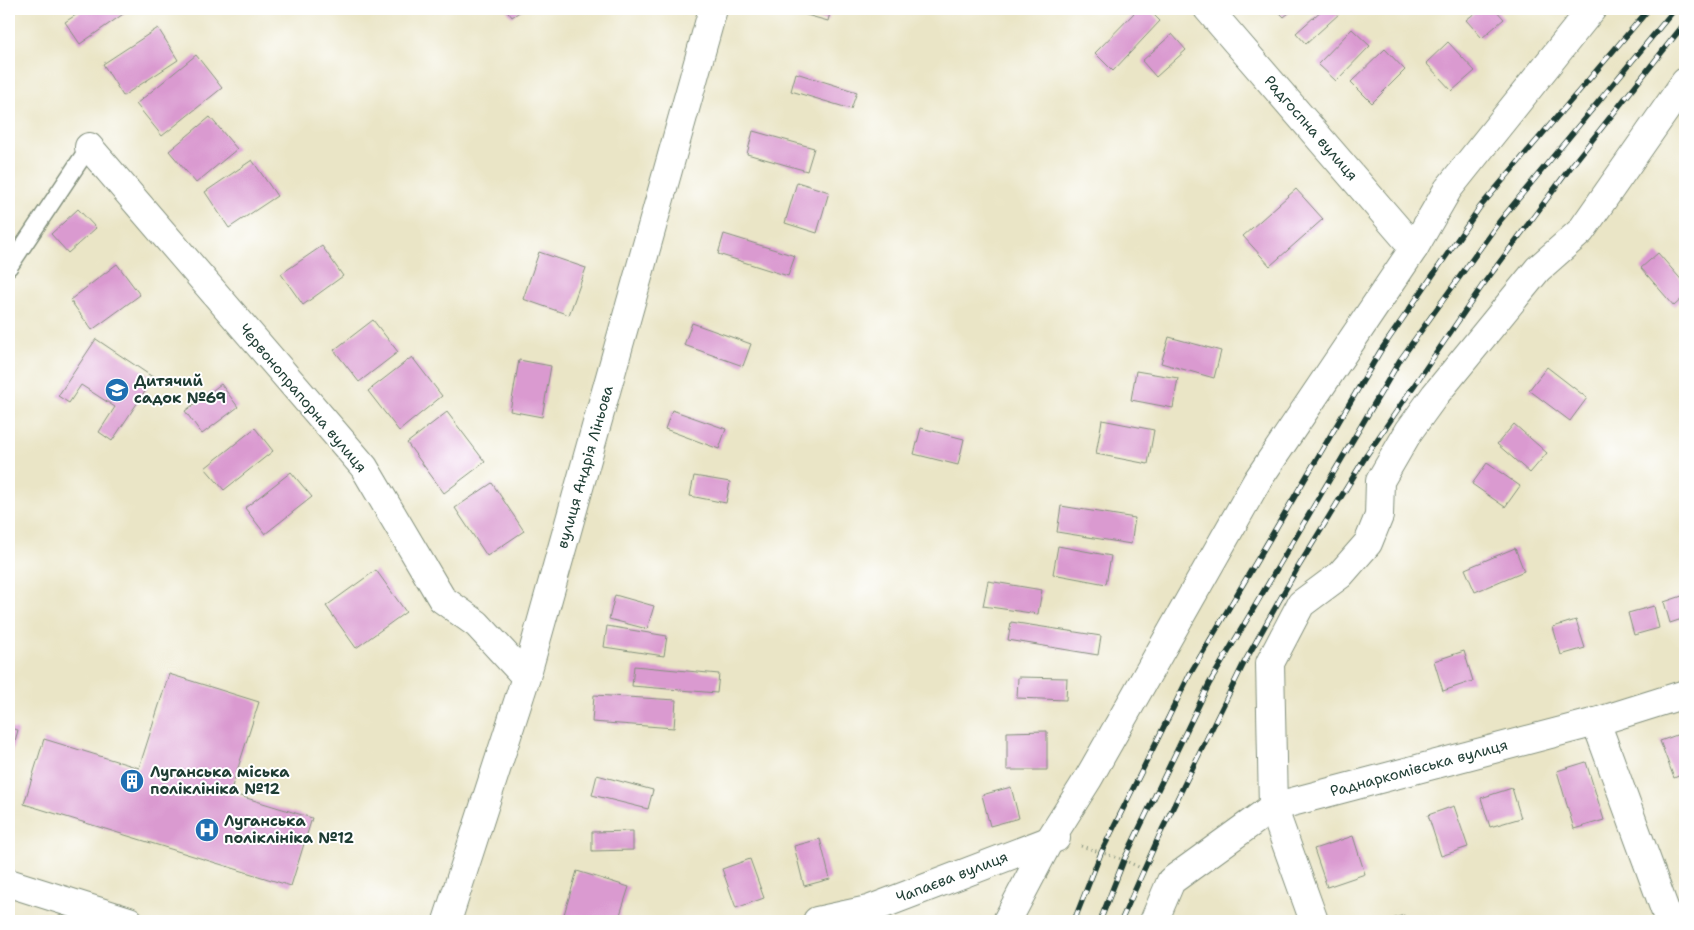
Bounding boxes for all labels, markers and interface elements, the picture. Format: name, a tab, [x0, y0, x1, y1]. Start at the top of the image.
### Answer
street label: Радгоспна вулиця	[1260, 71, 1362, 185]
street label: Червонопрапорна вулиця	[235, 319, 371, 477]
place label: Дитячий садок №69	[134, 371, 226, 408]
school or university icon: Дитячий садок №69	[104, 377, 130, 403]
street label: вулиця Андрія Ліньова	[552, 382, 618, 551]
street label: Раднаркомівська вулиця	[1328, 735, 1510, 801]
place label: Луганська міська поліклініка №12	[150, 762, 290, 799]
building icon: Луганська міська поліклініка №12	[119, 768, 145, 794]
place label: Луганська поліклініка №12	[224, 811, 355, 848]
hospital icon: Луганська поліклініка №12	[194, 817, 220, 843]
street label: Чапаєва вулиця	[893, 846, 1011, 908]

